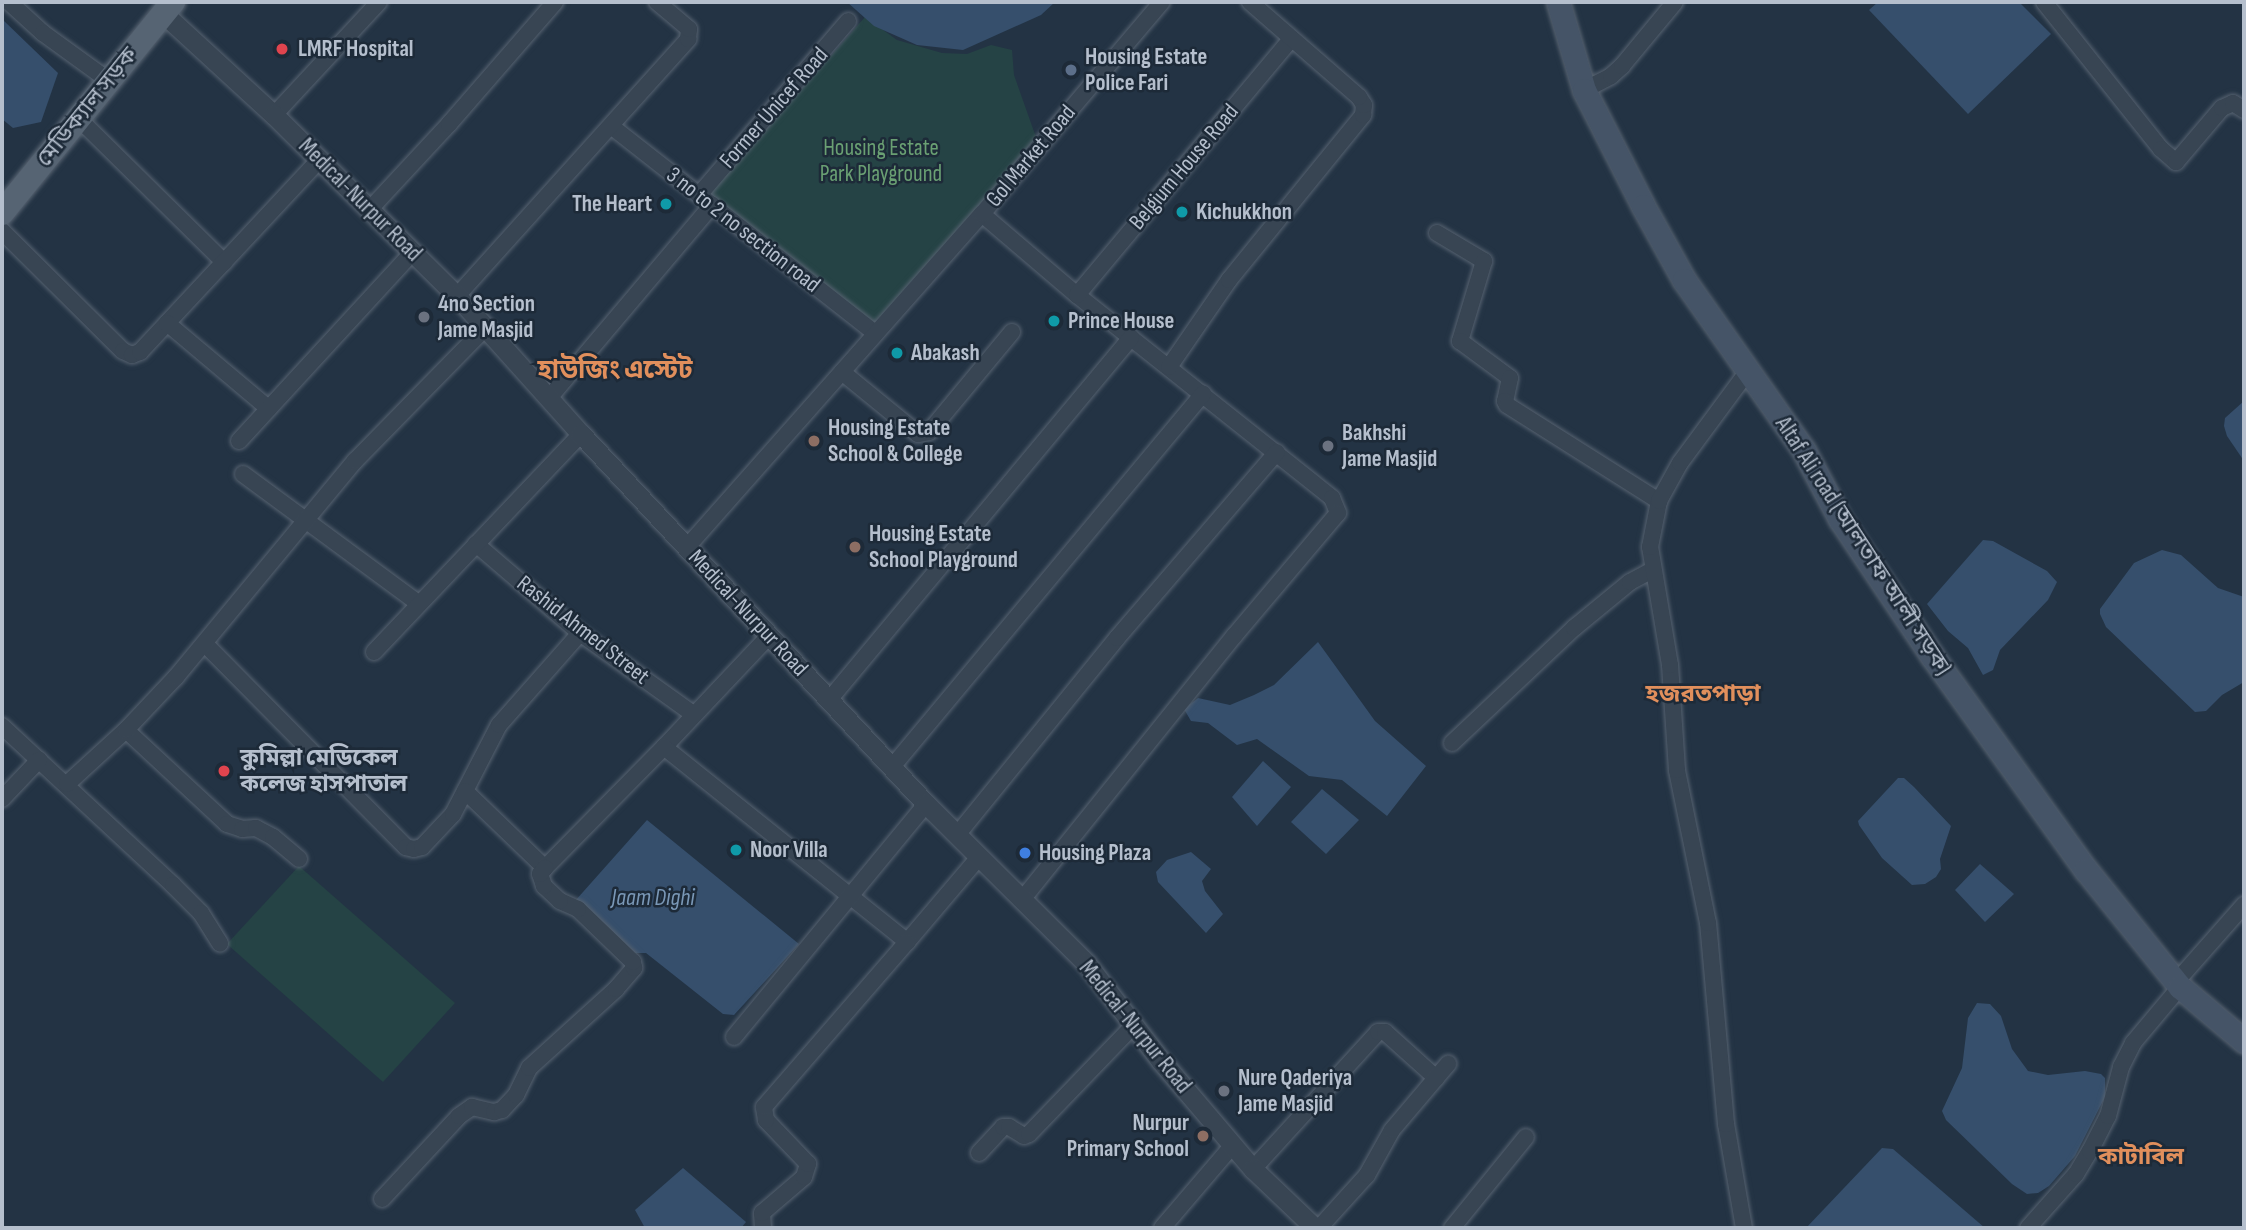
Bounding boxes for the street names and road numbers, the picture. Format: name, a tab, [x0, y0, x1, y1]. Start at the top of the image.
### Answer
street label: মেডিক্যাল সড়ক	[30, 42, 144, 172]
street label: Former Unicef Road	[714, 42, 834, 174]
street label: Gol Market Road	[980, 99, 1082, 213]
street label: Belgium House Road	[1123, 99, 1245, 235]
street label: Medical-Nurpur Road	[293, 133, 427, 267]
street label: 3 no to 2 no section road	[661, 161, 825, 299]
street label: Altaf Ali road (আলতাফ আলী সড়ক)	[1769, 412, 1957, 680]
street label: Medical-Nurpur Road	[682, 544, 814, 682]
street label: Rashid Ahmed Street	[511, 570, 655, 690]
street label: Medical-Nurpur Road	[1073, 955, 1197, 1099]

